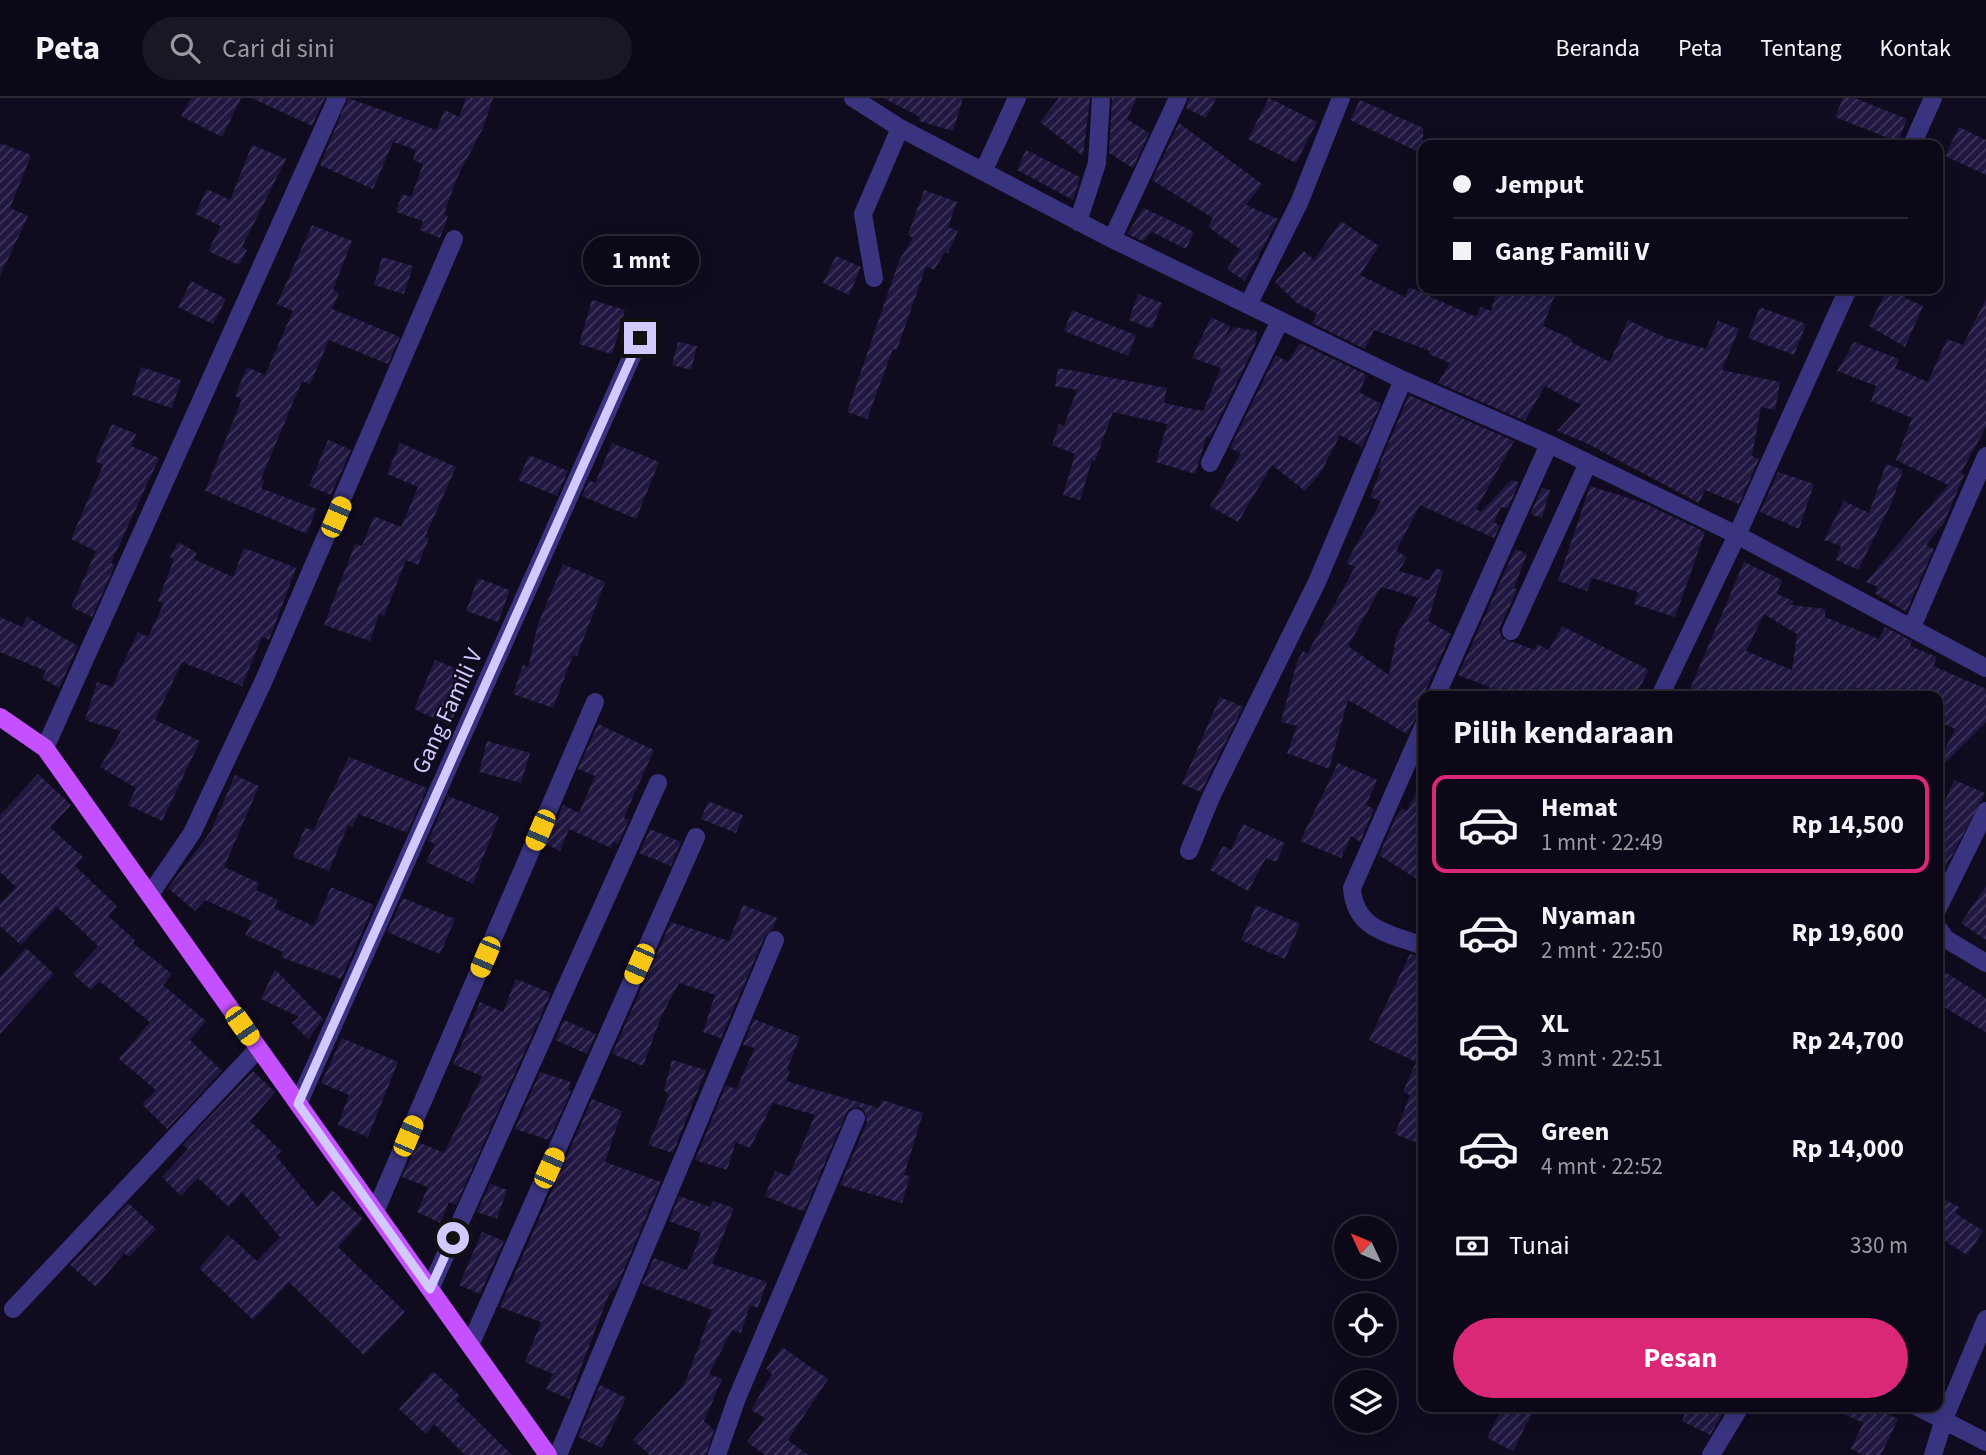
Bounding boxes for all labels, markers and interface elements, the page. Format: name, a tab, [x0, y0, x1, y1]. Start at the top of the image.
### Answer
search box	[142, 17, 632, 80]
text: Peta	[35, 25, 100, 72]
icon: search	[166, 29, 204, 67]
text: Cari di sini	[222, 30, 335, 67]
text: Beranda	[1556, 31, 1640, 66]
text: Peta	[1678, 31, 1722, 66]
text: Tentang	[1760, 31, 1842, 66]
text: Kontak	[1880, 31, 1951, 66]
text: Jemput	[1495, 166, 1584, 203]
text: Gang Famili V	[1495, 233, 1649, 270]
callout: 1 mnt	[582, 236, 698, 286]
text: 1 mnt	[612, 244, 670, 277]
route end	[624, 322, 656, 354]
car	[319, 494, 354, 540]
street label: Gang Famili V	[403, 642, 492, 780]
text: Pilih kendaraan	[1453, 710, 1674, 756]
text: Hemat	[1541, 789, 1617, 826]
icon: car	[1457, 793, 1520, 856]
text: Rp 14,500	[1792, 806, 1904, 843]
car	[523, 807, 558, 853]
text: 1 mnt · 22:49	[1541, 826, 1663, 859]
text: Nyaman	[1541, 897, 1636, 934]
icon: car	[1457, 901, 1520, 964]
text: Rp 19,600	[1792, 914, 1904, 951]
car	[468, 934, 503, 980]
text: 2 mnt · 22:50	[1541, 934, 1663, 967]
car	[621, 941, 658, 987]
car	[222, 1003, 263, 1049]
text: XL	[1541, 1005, 1569, 1042]
icon: car	[1457, 1009, 1520, 1072]
text: Rp 24,700	[1792, 1022, 1904, 1059]
text: 3 mnt · 22:51	[1541, 1042, 1663, 1075]
car	[391, 1113, 426, 1159]
text: Green	[1541, 1113, 1609, 1150]
icon: car	[1457, 1117, 1520, 1180]
text: Rp 14,000	[1792, 1130, 1904, 1167]
car	[531, 1145, 568, 1191]
text: 4 mnt · 22:52	[1541, 1150, 1663, 1183]
north arrow	[1334, 1216, 1396, 1279]
map controls	[1334, 1216, 1397, 1433]
route start	[437, 1222, 469, 1254]
icon: cash	[1453, 1227, 1491, 1265]
text: Tunai	[1509, 1227, 1570, 1264]
text: 330 m	[1850, 1229, 1908, 1262]
button: locate	[1334, 1293, 1397, 1356]
button: Pesan	[1453, 1318, 1908, 1398]
button: layers	[1334, 1370, 1397, 1433]

